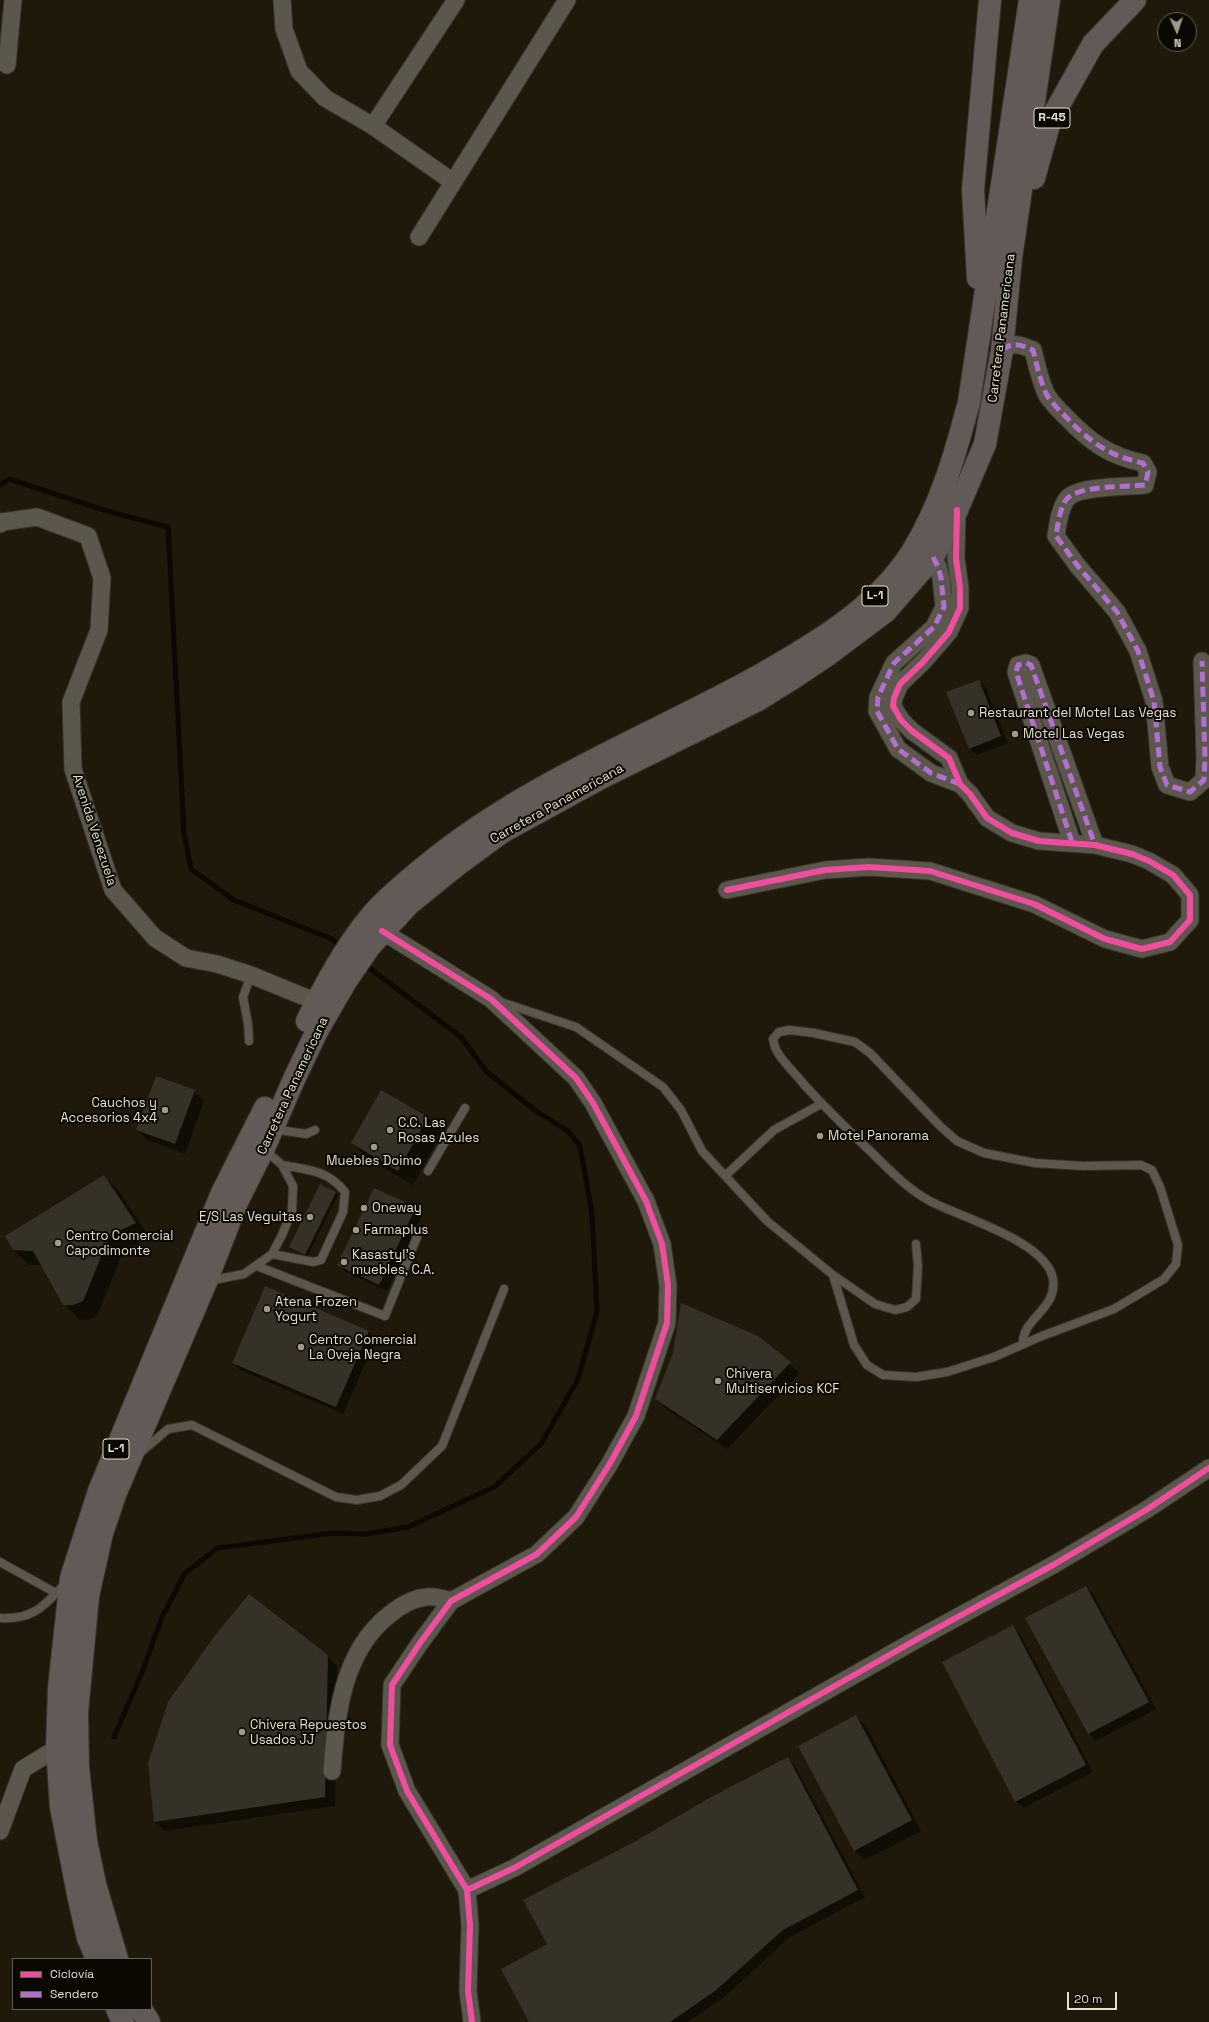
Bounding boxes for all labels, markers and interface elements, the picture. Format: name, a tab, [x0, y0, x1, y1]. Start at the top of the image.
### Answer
north arrow	[1157, 12, 1197, 52]
text: N	[1174, 36, 1182, 50]
road number: R-45	[1034, 108, 1070, 128]
street label: Carretera Panamericana	[985, 253, 1019, 403]
road number: L-1	[862, 586, 888, 606]
place label: Restaurant del Motel Las Vegas	[979, 705, 1176, 721]
marker: Restaurant del Motel Las Vegas	[966, 708, 976, 718]
place label: Motel Las Vegas	[1023, 726, 1125, 742]
marker: Motel Las Vegas	[1010, 729, 1020, 739]
street label: Carretera Panamericana	[488, 761, 626, 847]
street label: Avenida Venezuela	[69, 772, 119, 888]
street label: Carretera Panamericana	[254, 1015, 332, 1157]
place label: Cauchos y Accesorios 4x4	[60, 1095, 157, 1126]
marker: Cauchos y Accesorios 4x4	[160, 1105, 170, 1115]
place label: C.C. Las Rosas Azules	[398, 1115, 479, 1146]
marker: C.C. Las Rosas Azules	[385, 1125, 395, 1135]
place label: Motel Panorama	[828, 1128, 929, 1144]
marker: Motel Panorama	[815, 1131, 825, 1141]
marker: Muebles Doimo	[369, 1142, 379, 1152]
place label: Muebles Doimo	[326, 1153, 422, 1169]
place label: Oneway	[372, 1200, 422, 1216]
marker: Oneway	[359, 1203, 369, 1213]
place label: E/S Las Veguitas	[199, 1209, 302, 1225]
marker: E/S Las Veguitas	[305, 1212, 315, 1222]
place label: Farmaplus	[364, 1222, 428, 1238]
marker: Farmaplus	[351, 1225, 361, 1235]
place label: Centro Comercial Capodimonte	[66, 1228, 173, 1259]
marker: Centro Comercial Capodimonte	[53, 1238, 63, 1248]
place label: Kasastyl's muebles, C.A.	[352, 1247, 435, 1278]
marker: Kasastyl's muebles, C.A.	[339, 1257, 349, 1267]
place label: Atena Frozen Yogurt	[275, 1294, 357, 1325]
marker: Atena Frozen Yogurt	[262, 1304, 272, 1314]
place label: Centro Comercial La Oveja Negra	[309, 1332, 416, 1363]
marker: Centro Comercial La Oveja Negra	[296, 1342, 306, 1352]
place label: Chivera Multiservicios KCF	[726, 1366, 839, 1397]
marker: Chivera Multiservicios KCF	[713, 1376, 723, 1386]
road number: L-1	[103, 1439, 129, 1459]
place label: Chivera Repuestos Usados JJ	[250, 1717, 367, 1748]
marker: Chivera Repuestos Usados JJ	[237, 1727, 247, 1737]
legend	[12, 1958, 152, 2010]
text: Ciclovía	[50, 1966, 94, 1982]
scale bar	[1069, 1984, 1119, 2010]
text: Sendero	[50, 1986, 98, 2002]
text: 20 m	[1074, 1991, 1102, 2007]

